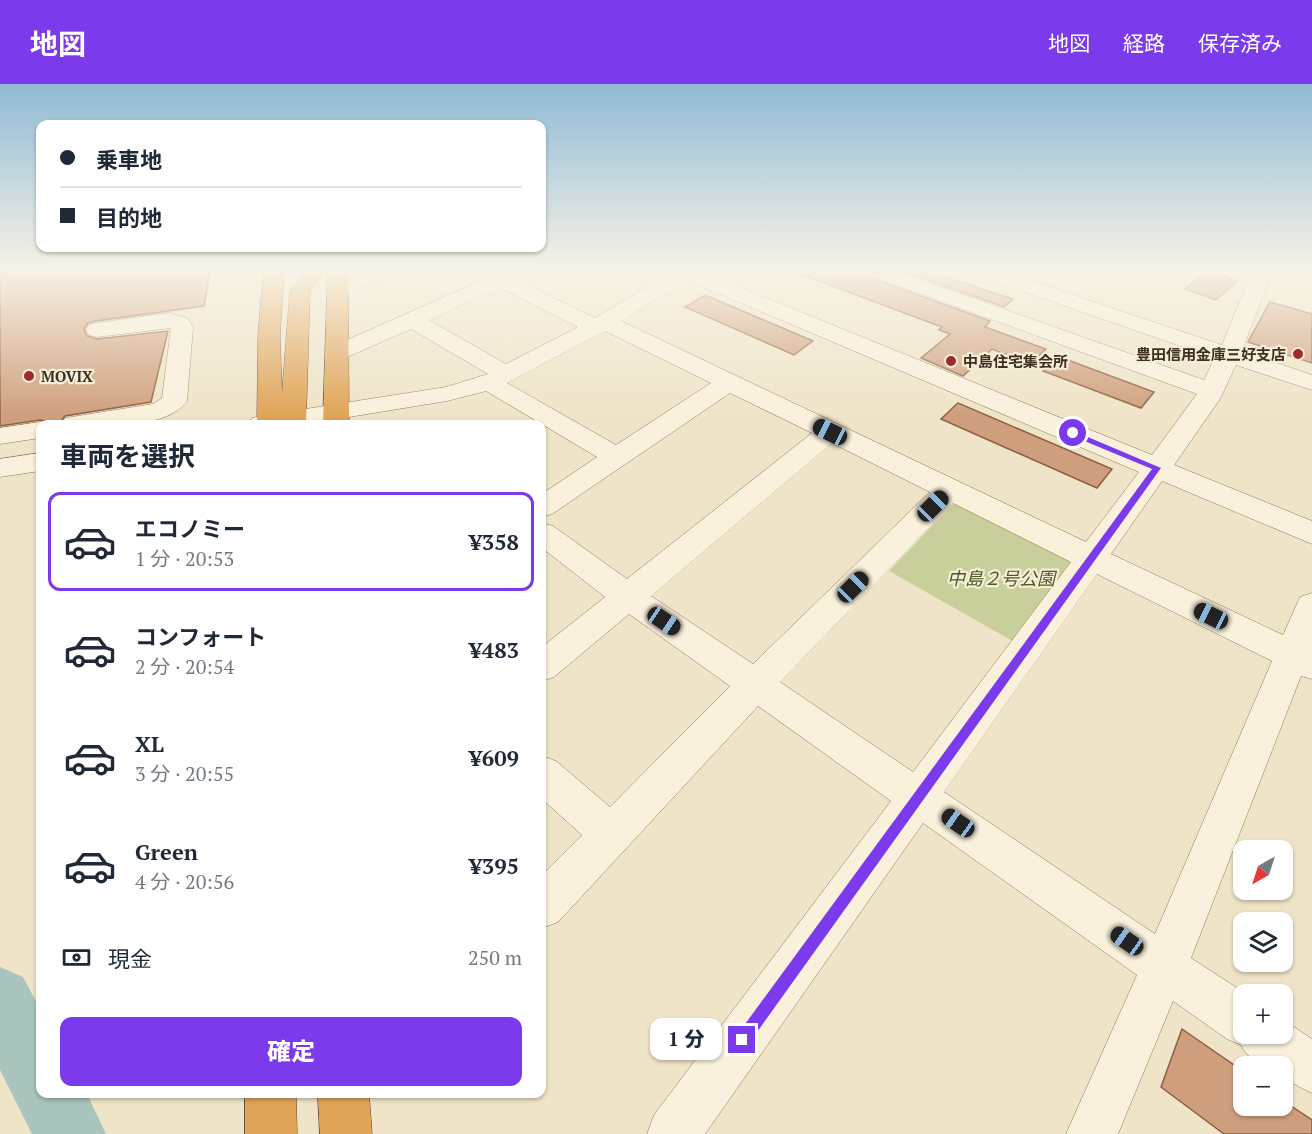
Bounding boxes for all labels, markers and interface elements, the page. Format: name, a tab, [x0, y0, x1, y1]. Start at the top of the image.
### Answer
text: 地図	[30, 25, 86, 62]
text: 地図	[1048, 29, 1090, 57]
text: 経路	[1123, 29, 1165, 57]
text: 保存済み	[1198, 29, 1282, 57]
text: 乗車地	[96, 145, 162, 174]
text: 目的地	[96, 203, 162, 232]
place label: 豊田信用金庫三好支店	[1136, 344, 1286, 364]
marker: 豊田信用金庫三好支店	[1291, 347, 1305, 361]
place label: 中島住宅集会所	[963, 351, 1068, 371]
marker: 中島住宅集会所	[944, 354, 958, 368]
place label: MOVIX	[41, 366, 93, 386]
marker: MOVIX	[22, 369, 36, 383]
car	[810, 416, 850, 448]
route start	[1059, 419, 1086, 446]
text: 車両を選択	[60, 438, 195, 474]
car	[914, 487, 952, 525]
text: エコノミー	[135, 514, 245, 543]
icon: car	[63, 515, 117, 569]
text: ¥358	[469, 527, 519, 556]
text: 1 分 · 20:53	[135, 545, 234, 572]
park label: 中島２号公園	[947, 566, 1058, 590]
car	[834, 568, 872, 606]
car	[1191, 600, 1231, 632]
car	[644, 603, 684, 639]
text: コンフォート	[135, 622, 266, 651]
icon: car	[63, 623, 117, 677]
text: ¥483	[469, 635, 519, 664]
text: 2 分 · 20:54	[135, 653, 234, 680]
text: XL	[135, 729, 164, 758]
icon: car	[63, 731, 117, 785]
text: ¥609	[469, 743, 519, 772]
text: 3 分 · 20:55	[135, 760, 234, 787]
car	[938, 805, 978, 841]
text: Green	[135, 837, 198, 866]
icon: car	[63, 839, 117, 893]
north arrow	[1233, 840, 1293, 900]
map controls	[1233, 840, 1293, 1116]
text: ¥395	[469, 851, 519, 880]
text: 4 分 · 20:56	[135, 868, 234, 895]
button: layers	[1233, 912, 1293, 972]
car	[1107, 923, 1147, 959]
icon: cash	[60, 941, 93, 974]
text: 現金	[108, 944, 152, 973]
text: 250 m	[468, 944, 522, 971]
button: +	[1233, 984, 1293, 1044]
button: 確定	[60, 1017, 522, 1086]
callout: 1 分	[649, 1019, 721, 1061]
text: 1 分	[668, 1025, 704, 1052]
route end	[728, 1026, 755, 1053]
button: −	[1233, 1056, 1293, 1116]

